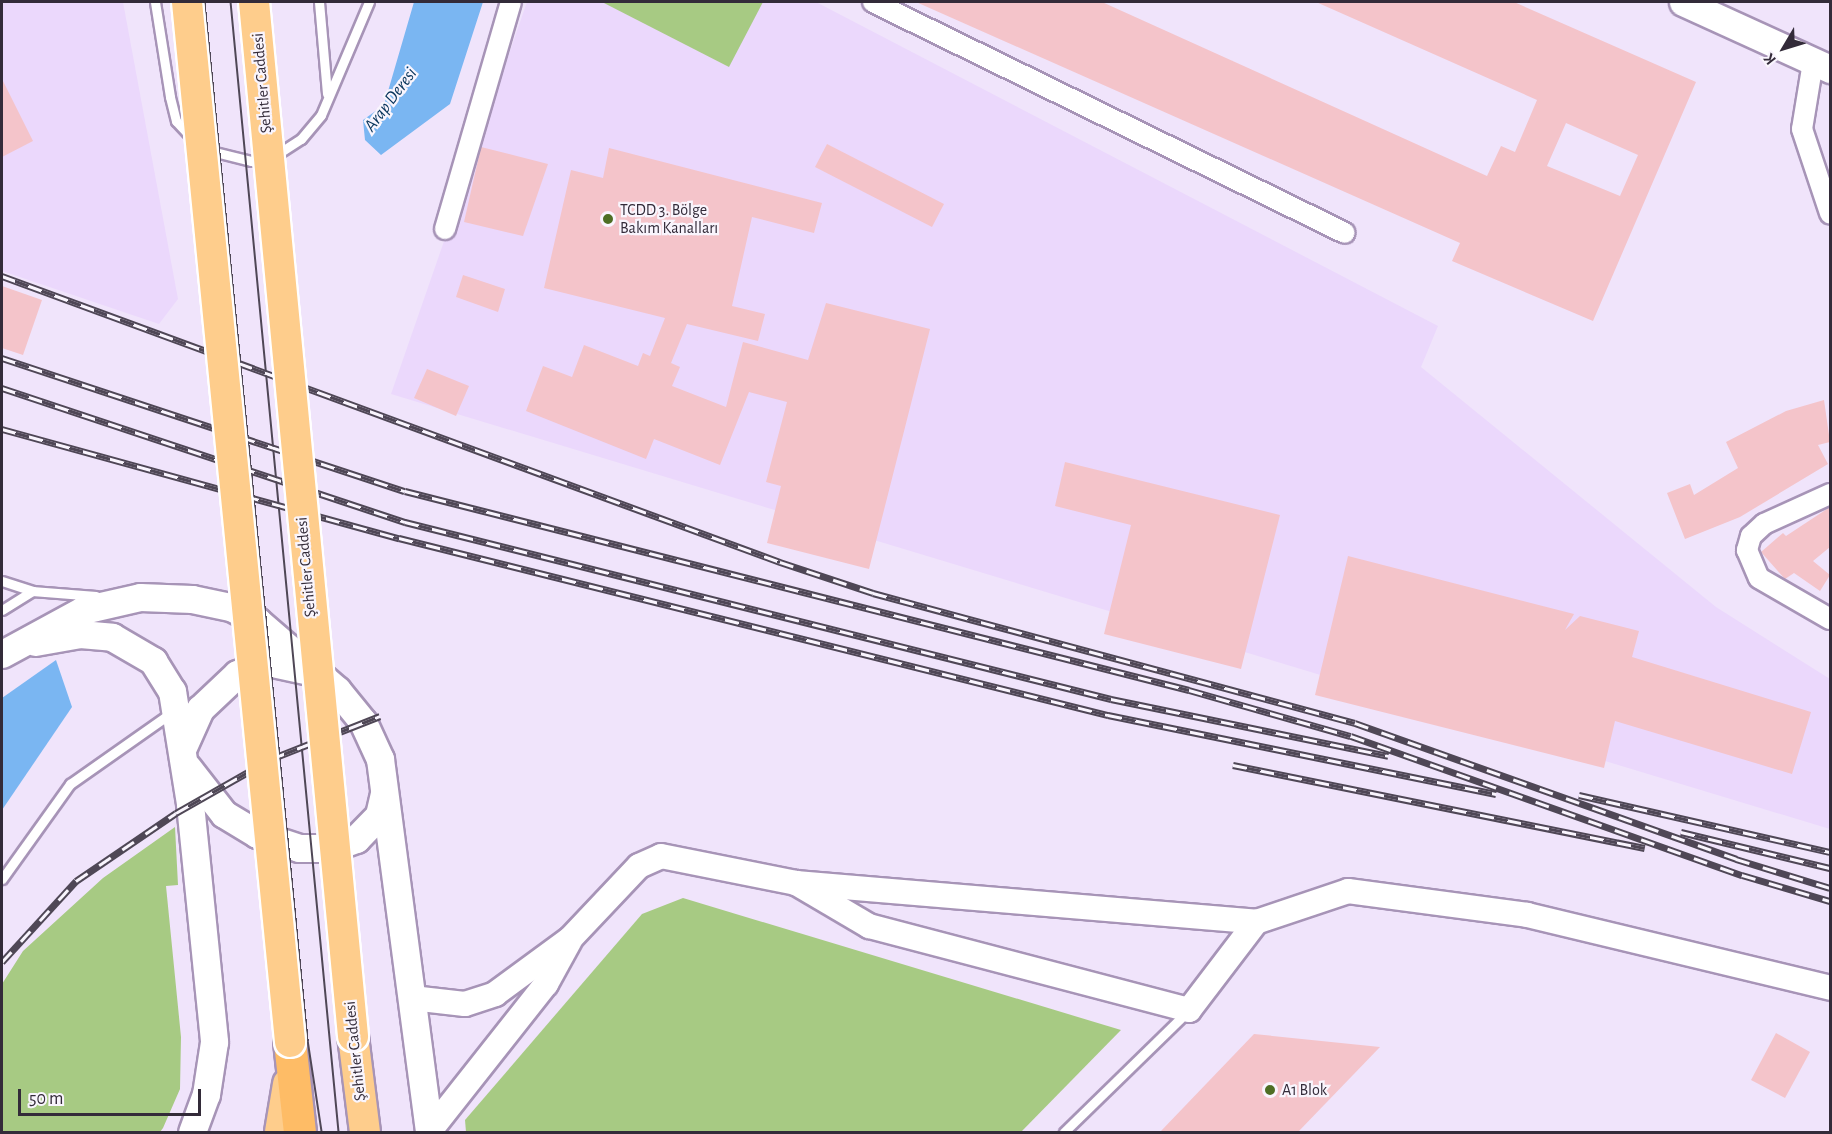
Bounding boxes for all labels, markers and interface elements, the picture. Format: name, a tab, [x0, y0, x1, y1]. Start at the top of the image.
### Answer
north arrow	[1754, 18, 1814, 78]
street label: Şehitler Caddesi	[248, 32, 276, 134]
text: K	[1761, 50, 1779, 68]
water label: Arap Deresi	[360, 64, 422, 136]
place label: TCDD 3. Bölge Bakım Kanalları	[620, 200, 718, 238]
marker: TCDD 3. Bölge Bakım Kanalları	[601, 212, 615, 226]
street label: Şehitler Caddesi	[292, 516, 320, 618]
street label: Şehitler Caddesi	[340, 1000, 370, 1102]
scale bar	[21, 1077, 204, 1115]
place label: A1 Blok	[1282, 1080, 1327, 1100]
marker: A1 Blok	[1263, 1083, 1277, 1097]
text: 50 m	[29, 1090, 63, 1108]

